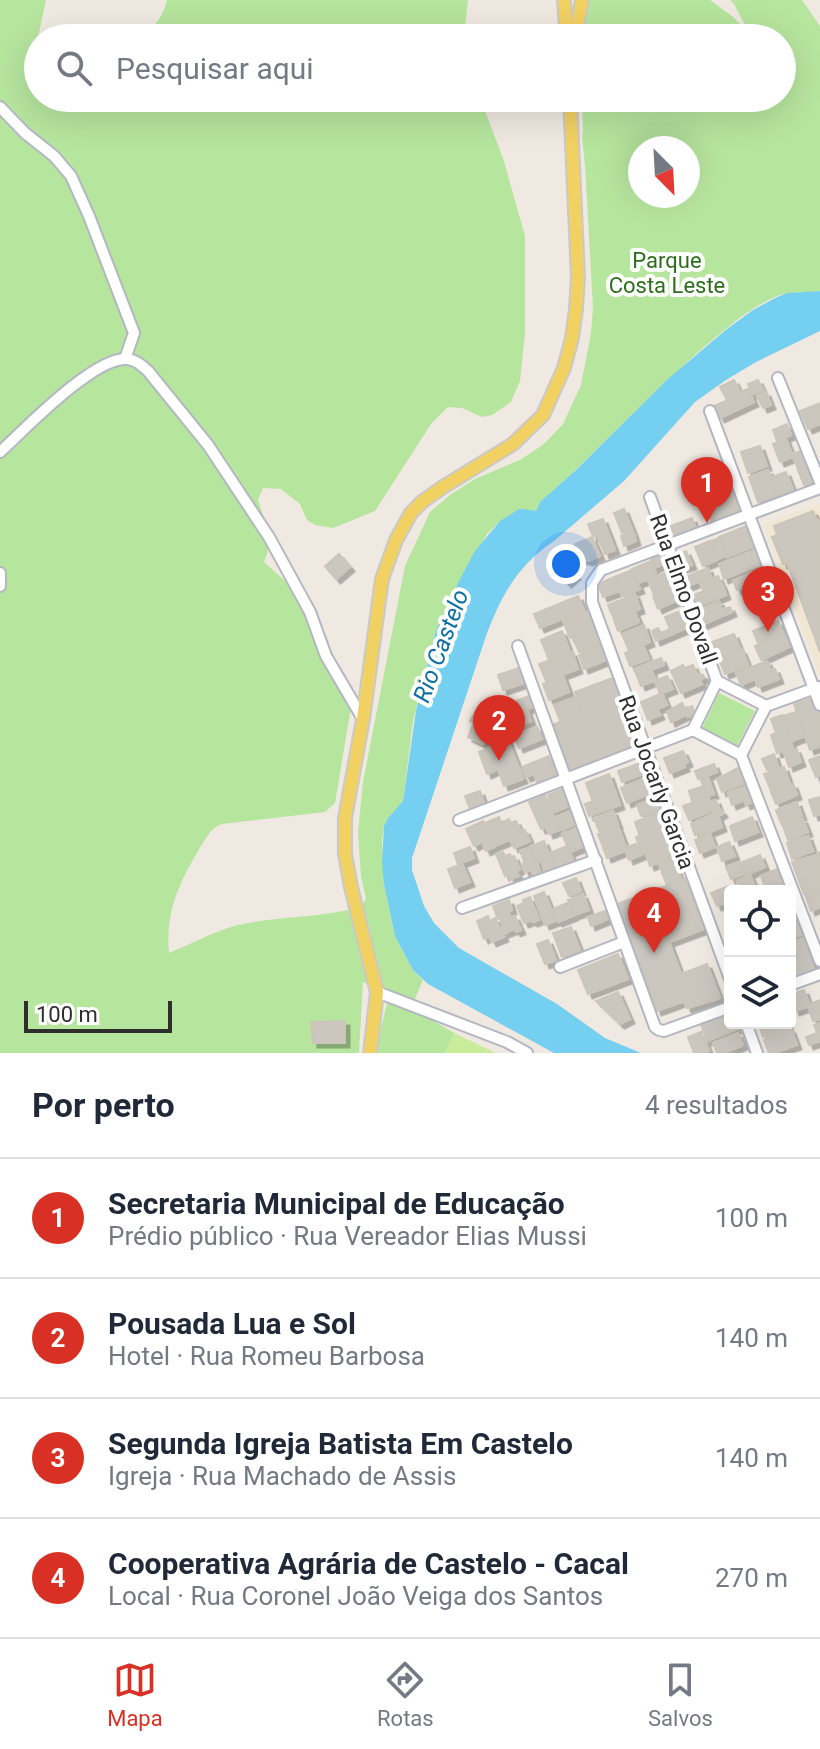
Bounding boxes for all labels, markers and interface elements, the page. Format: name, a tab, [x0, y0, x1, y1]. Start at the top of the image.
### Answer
search box	[24, 24, 796, 112]
icon: search	[52, 46, 96, 90]
text: Pesquisar aqui	[116, 51, 314, 86]
north arrow	[628, 136, 700, 208]
park label: Parque Costa Leste	[609, 248, 725, 298]
pin: 1	[681, 457, 733, 523]
street label: Rua Elmo Dovall	[645, 511, 722, 668]
your location	[546, 544, 586, 584]
pin: 3	[742, 566, 794, 632]
water label: Rio Castelo	[408, 586, 474, 706]
street label: Rua Jocarly Garcia	[613, 692, 700, 872]
pin: 2	[473, 695, 525, 761]
map controls	[724, 885, 796, 1029]
button: locate	[724, 885, 796, 957]
pin: 4	[628, 887, 680, 953]
button: layers	[724, 957, 796, 1029]
scale bar	[24, 997, 172, 1033]
text: 100 m	[36, 1002, 98, 1027]
text: Por perto	[32, 1085, 175, 1125]
text: 4 resultados	[645, 1090, 788, 1120]
text: Secretaria Municipal de Educação	[108, 1186, 565, 1221]
text: 1	[51, 1203, 65, 1233]
text: 100 m	[715, 1203, 788, 1233]
text: Prédio público · Rua Vereador Elias Mussi	[108, 1221, 587, 1251]
text: Pousada Lua e Sol	[108, 1306, 356, 1341]
text: 2	[51, 1323, 65, 1353]
text: 140 m	[715, 1323, 788, 1353]
text: Hotel · Rua Romeu Barbosa	[108, 1341, 425, 1371]
text: Segunda Igreja Batista Em Castelo	[108, 1426, 573, 1461]
text: 3	[51, 1443, 65, 1473]
text: 140 m	[715, 1443, 788, 1473]
text: Igreja · Rua Machado de Assis	[108, 1461, 456, 1491]
text: Cooperativa Agrária de Castelo - Cacal	[108, 1546, 629, 1581]
text: 4	[51, 1563, 65, 1593]
text: 270 m	[715, 1563, 788, 1593]
text: Local · Rua Coronel João Veiga dos Santos	[108, 1581, 603, 1611]
tab: Mapa	[107, 1658, 163, 1731]
tab: Rotas	[377, 1658, 434, 1731]
tab: Salvos	[648, 1658, 713, 1731]

